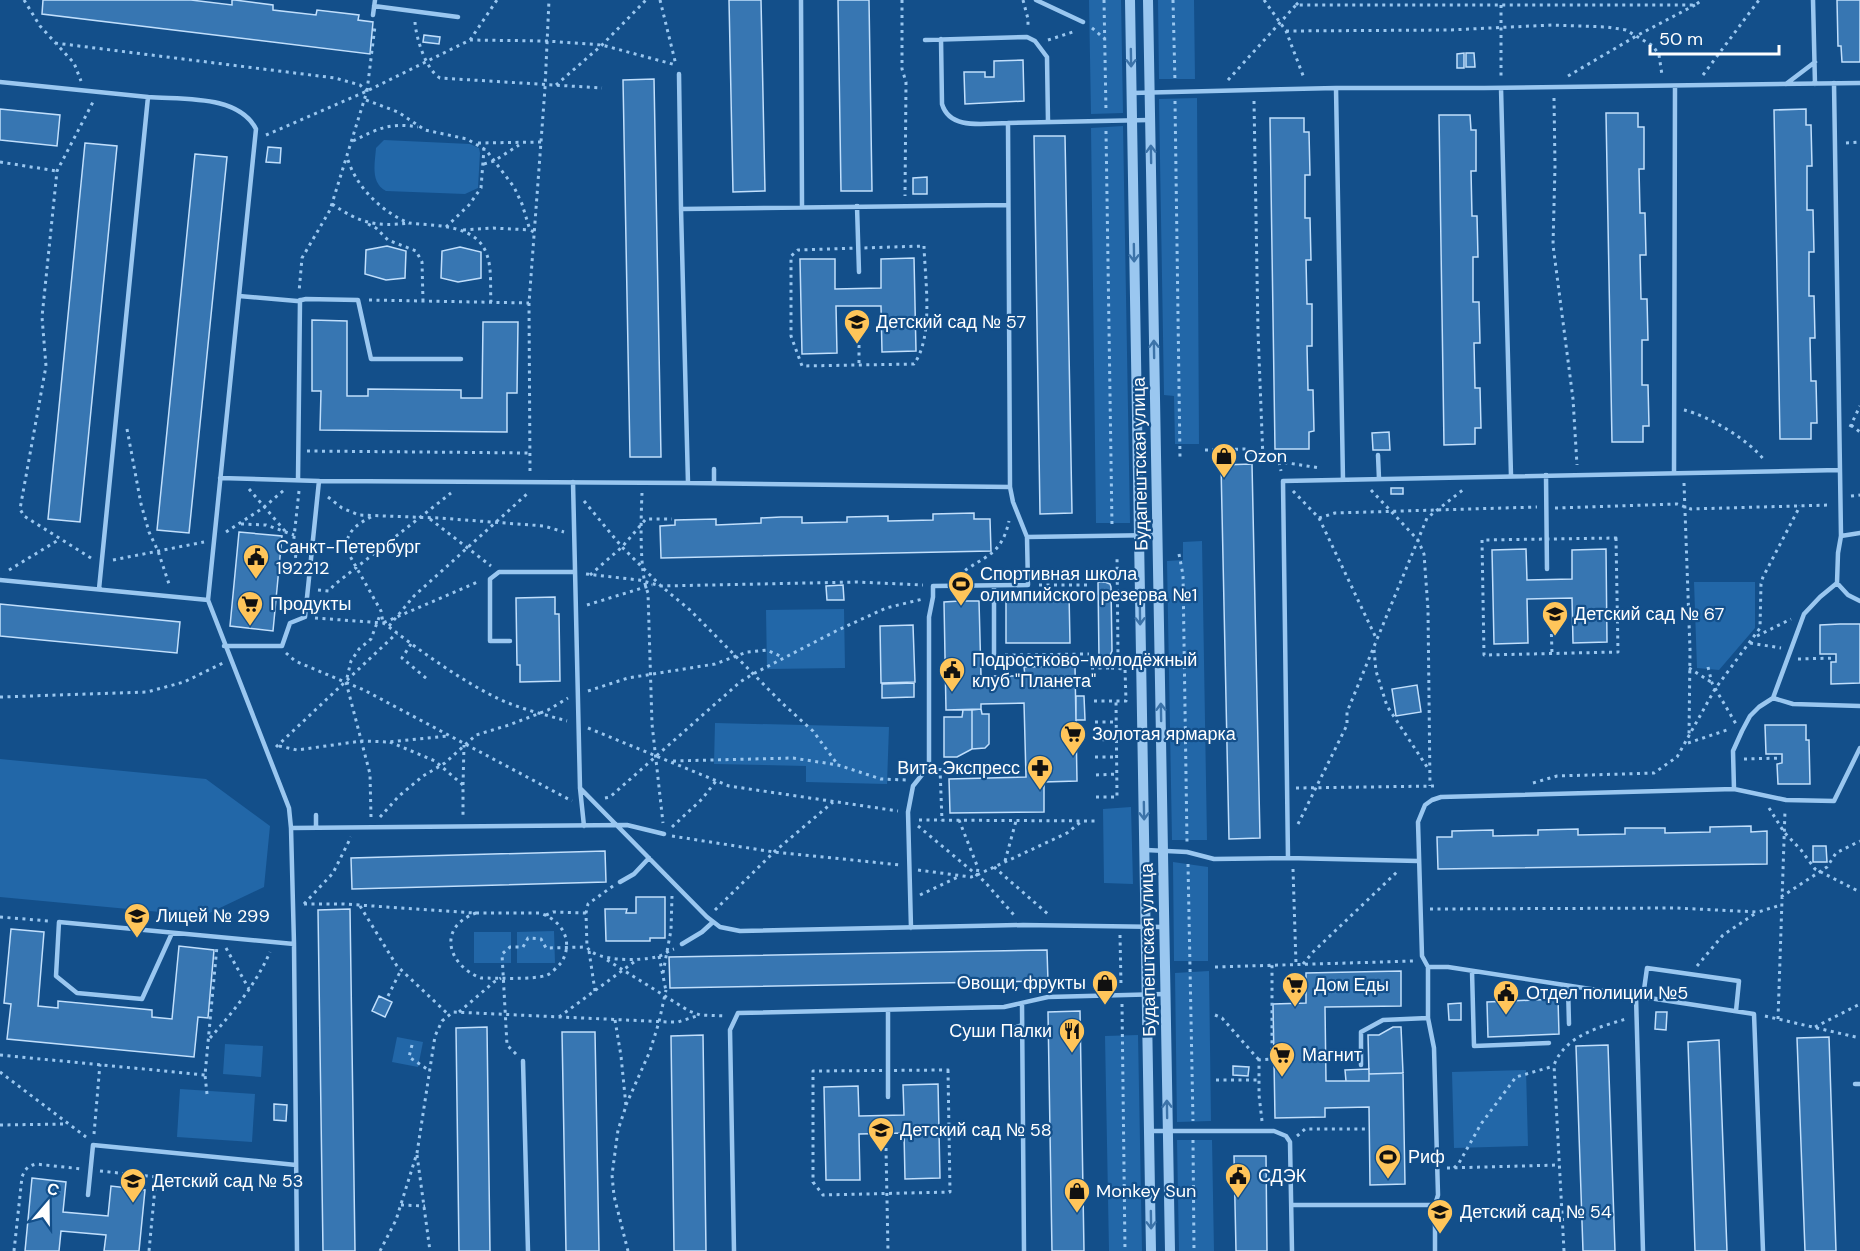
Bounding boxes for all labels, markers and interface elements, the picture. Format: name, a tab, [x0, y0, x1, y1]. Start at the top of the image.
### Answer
scale bar	[1650, 18, 1779, 56]
text: 50 m	[1659, 27, 1703, 51]
one-way arrow	[1125, 48, 1137, 68]
one-way arrow	[1145, 144, 1157, 164]
one-way arrow	[1129, 243, 1140, 263]
school or university icon: Детский сад № 57	[842, 307, 872, 345]
place label: Детский сад № 57	[876, 310, 1026, 334]
one-way arrow	[1149, 339, 1160, 359]
street label: Будапештская улица	[1126, 376, 1154, 551]
shop icon: Ozon	[1209, 441, 1239, 479]
place label: Ozon	[1244, 444, 1287, 468]
place label: Санкт-Петербург 192212	[276, 535, 421, 580]
public building icon: Санкт-Петербург 192212	[241, 542, 271, 580]
place label: Спортивная школа олимпийского резерва №1	[980, 562, 1197, 607]
sports icon: Спортивная школа олимпийского резерва №1	[946, 569, 976, 607]
supermarket icon: Продукты	[235, 589, 265, 627]
place label: Продукты	[270, 592, 351, 616]
school or university icon: Детский сад № 67	[1540, 599, 1570, 637]
place label: Детский сад № 67	[1574, 602, 1724, 626]
one-way arrow	[1134, 606, 1146, 626]
place label: Подростково-молодёжный клуб "Планета"	[972, 648, 1197, 693]
public building icon: Подростково-молодёжный клуб "Планета"	[937, 655, 967, 693]
one-way arrow	[1155, 702, 1166, 722]
supermarket icon: Золотая ярмарка	[1058, 719, 1088, 757]
place label: Золотая ярмарка	[1092, 722, 1237, 746]
pharmacy icon: Вита Экспресс	[1025, 753, 1055, 791]
place label: Вита Экспресс	[897, 756, 1020, 780]
one-way arrow	[1138, 801, 1150, 821]
street label: Будапештская улица	[1134, 862, 1162, 1037]
school or university icon: Лицей № 299	[122, 901, 152, 939]
place label: Лицей № 299	[156, 904, 270, 928]
shop icon: Овощи, фрукты	[1090, 968, 1120, 1006]
supermarket icon: Дом Еды	[1280, 970, 1310, 1008]
place label: Овощи, фрукты	[957, 971, 1086, 995]
place label: Дом Еды	[1314, 973, 1389, 997]
public building icon: Отдел полиции №5	[1491, 978, 1521, 1016]
place label: Отдел полиции №5	[1526, 981, 1688, 1005]
restaurant icon: Суши Палки	[1057, 1016, 1087, 1054]
place label: Суши Палки	[949, 1019, 1052, 1043]
supermarket icon: Магнит	[1267, 1040, 1297, 1078]
place label: Магнит	[1302, 1043, 1362, 1067]
one-way arrow	[1162, 1099, 1173, 1119]
school or university icon: Детский сад № 58	[866, 1115, 896, 1153]
place label: Детский сад № 58	[900, 1118, 1052, 1142]
sports icon: Риф	[1373, 1142, 1403, 1180]
place label: Риф	[1408, 1145, 1445, 1169]
public building icon: СДЭК	[1223, 1161, 1253, 1199]
place label: СДЭК	[1258, 1164, 1307, 1188]
school or university icon: Детский сад № 53	[118, 1166, 148, 1204]
place label: Детский сад № 53	[152, 1169, 303, 1193]
north arrow	[18, 1173, 78, 1233]
shop icon: Monkey Sun	[1062, 1176, 1092, 1214]
text: С	[44, 1178, 62, 1201]
place label: Monkey Sun	[1096, 1179, 1196, 1203]
school or university icon: Детский сад № 54	[1425, 1197, 1455, 1235]
place label: Детский сад № 54	[1460, 1200, 1612, 1224]
one-way arrow	[1145, 1209, 1157, 1229]

